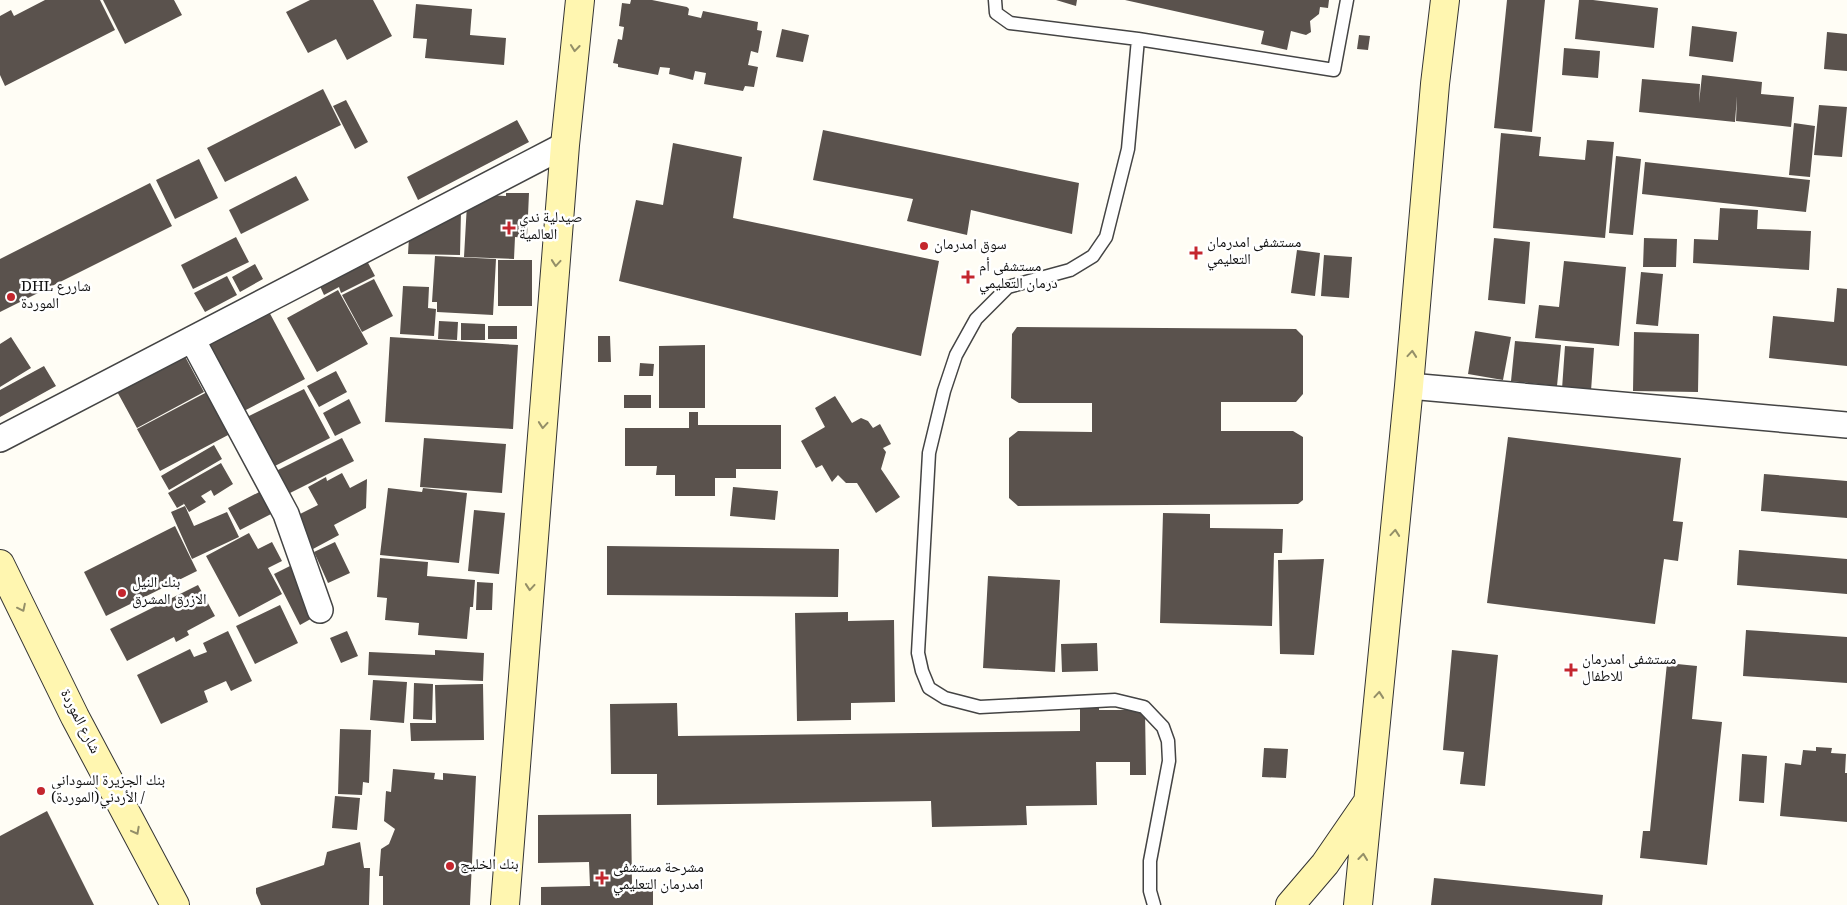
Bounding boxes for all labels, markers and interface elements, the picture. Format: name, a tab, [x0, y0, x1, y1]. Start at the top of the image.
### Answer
one-way arrow	[570, 45, 581, 53]
place label: صيدلية ندي العالمية	[519, 206, 582, 249]
marker: صيدلية ندي العالمية	[503, 222, 515, 234]
place label: مستشفى امدرمان التعليمي	[1207, 231, 1301, 274]
place label: سوق امدرمان	[934, 233, 1007, 259]
marker: سوق امدرمان	[918, 240, 930, 252]
marker: مستشفى امدرمان التعليمي	[1189, 246, 1203, 260]
place label: مستشفى أم درمان التعليمي	[979, 255, 1058, 298]
one-way arrow	[550, 259, 561, 267]
marker: مستشفى أم درمان التعليمي	[961, 270, 975, 284]
place label: DHL شاررع الموردة	[21, 275, 91, 318]
marker: DHL شاررع الموردة	[5, 291, 17, 303]
one-way arrow	[1406, 350, 1417, 358]
one-way arrow	[538, 421, 549, 429]
one-way arrow	[1389, 529, 1400, 537]
place label: بنك النيل الازرق المشرق	[132, 571, 207, 614]
one-way arrow	[525, 583, 536, 591]
marker: بنك النيل الازرق المشرق	[116, 587, 128, 599]
one-way arrow	[15, 603, 26, 612]
place label: مستشفى امدرمان للاطفال	[1582, 648, 1676, 691]
marker: مستشفى امدرمان للاطفال	[1564, 663, 1578, 677]
street label: شارع الموردة	[52, 685, 107, 759]
one-way arrow	[1373, 691, 1384, 699]
place label: بنك الجزيرة السوداني الأردني(الموردة) /	[51, 769, 165, 812]
marker: بنك الجزيرة السوداني الأردني(الموردة) /	[35, 785, 47, 797]
one-way arrow	[129, 825, 139, 834]
one-way arrow	[1357, 852, 1368, 860]
place label: بنك الخليج	[460, 853, 519, 879]
place label: مشرحة مستشفى امدرمان التعليمي	[613, 856, 704, 899]
marker: بنك الخليج	[444, 860, 456, 872]
marker: مشرحة مستشفى امدرمان التعليمي	[595, 871, 609, 885]

